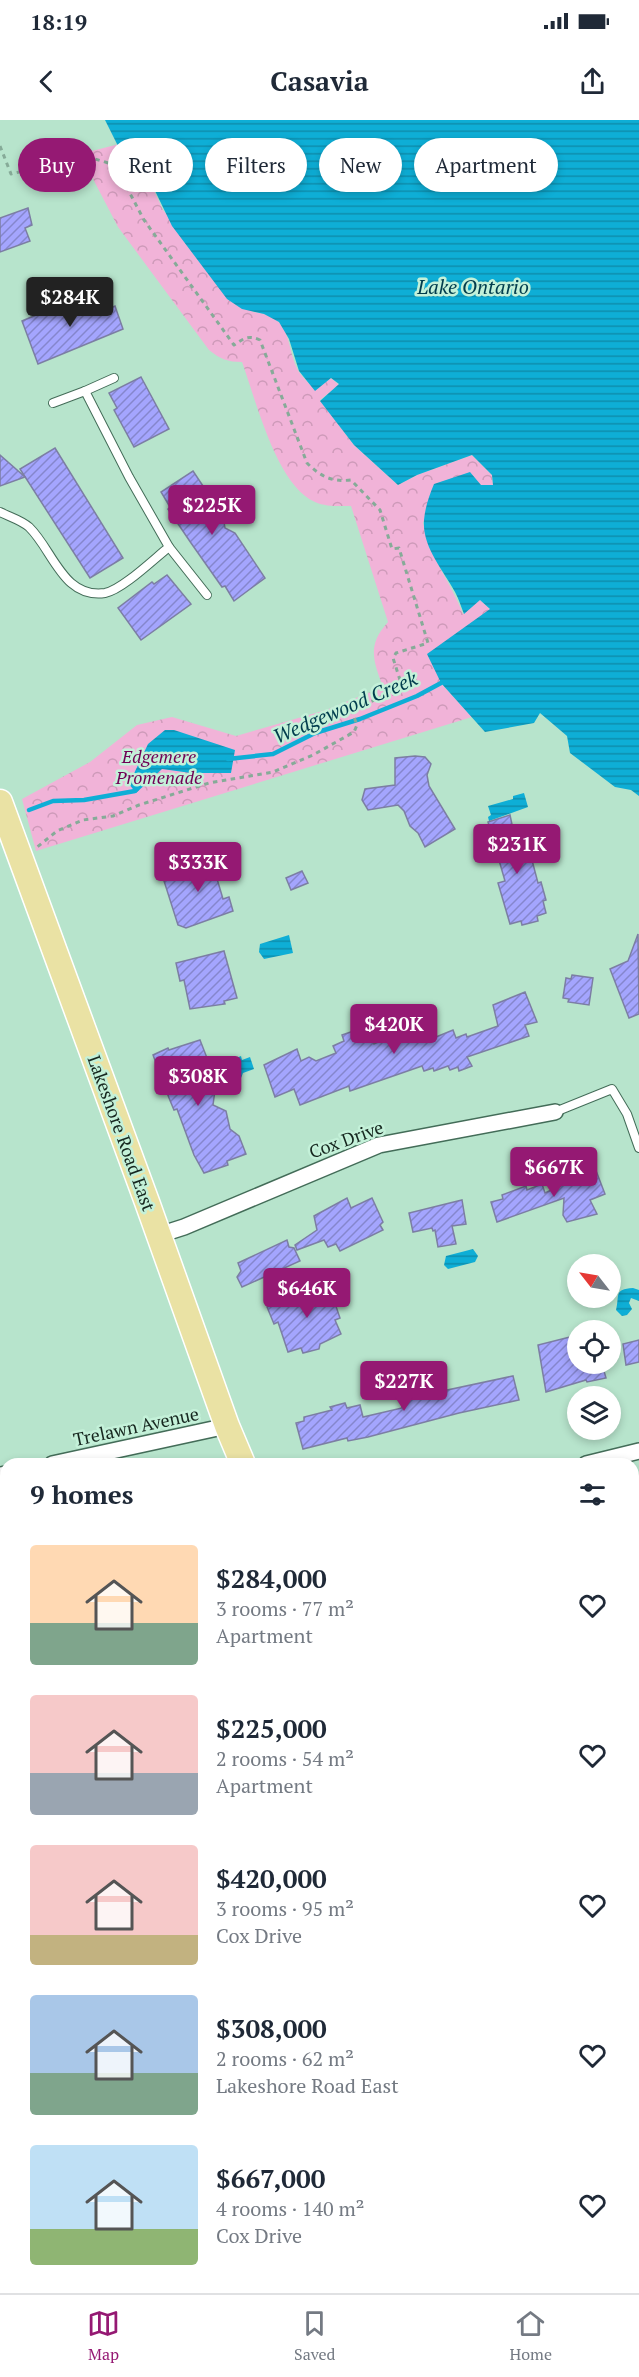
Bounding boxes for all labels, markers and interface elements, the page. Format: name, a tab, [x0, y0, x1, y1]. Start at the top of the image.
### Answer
text: 18:19	[30, 7, 87, 36]
text: Casavia	[270, 63, 369, 99]
icon: back	[30, 65, 63, 98]
icon: share	[576, 65, 609, 98]
chip: Buy	[18, 138, 96, 192]
chip: Rent	[108, 138, 193, 192]
chip: Filters	[205, 138, 307, 192]
chip: New	[319, 138, 402, 192]
chip: Apartment	[414, 138, 558, 192]
water label: Lake Ontario	[416, 273, 529, 300]
pin: $284K	[28, 277, 112, 328]
text: $284K	[40, 283, 100, 310]
pin: $225K	[170, 485, 254, 536]
text: $225K	[182, 491, 242, 518]
water label: Wedgewood Creek	[269, 664, 422, 750]
park label: Edgemere Promenade	[115, 744, 202, 789]
pin: $231K	[475, 824, 559, 875]
text: $231K	[487, 830, 547, 857]
pin: $333K	[156, 842, 240, 893]
text: $333K	[168, 848, 228, 875]
pin: $420K	[352, 1004, 436, 1055]
text: $420K	[364, 1010, 424, 1037]
street label: Lakeshore Road East	[83, 1052, 161, 1215]
pin: $308K	[156, 1056, 240, 1107]
text: $308K	[168, 1062, 228, 1089]
street label: Cox Drive	[305, 1114, 387, 1164]
pin: $667K	[512, 1147, 596, 1198]
text: $667K	[524, 1153, 584, 1180]
north arrow	[567, 1254, 621, 1308]
map controls	[567, 1254, 621, 1440]
pin: $646K	[265, 1268, 349, 1319]
text: $646K	[277, 1274, 337, 1301]
button: locate	[567, 1320, 621, 1374]
pin: $227K	[362, 1361, 446, 1412]
text: $227K	[374, 1367, 434, 1394]
button: layers	[567, 1386, 621, 1440]
street label: Trelawn Avenue	[71, 1401, 201, 1451]
text: 9 homes	[30, 1477, 134, 1511]
icon: filters	[576, 1478, 609, 1511]
text: $284,000	[216, 1561, 327, 1595]
icon: home	[78, 1569, 150, 1641]
icon: heart	[576, 1589, 609, 1622]
text: 3 rooms · 77 m²	[216, 1595, 354, 1622]
text: Apartment	[216, 1622, 313, 1649]
text: $225,000	[216, 1711, 327, 1745]
icon: home	[78, 1719, 150, 1791]
icon: heart	[576, 1739, 609, 1772]
text: 2 rooms · 54 m²	[216, 1745, 354, 1772]
text: Apartment	[216, 1772, 313, 1799]
text: $420,000	[216, 1861, 327, 1895]
icon: home	[78, 1869, 150, 1941]
icon: heart	[576, 1889, 609, 1922]
text: 3 rooms · 95 m²	[216, 1895, 354, 1922]
text: Cox Drive	[216, 1922, 302, 1949]
text: $308,000	[216, 2011, 327, 2045]
icon: home	[78, 2019, 150, 2091]
icon: heart	[576, 2039, 609, 2072]
text: 2 rooms · 62 m²	[216, 2045, 354, 2072]
text: Lakeshore Road East	[216, 2072, 399, 2099]
text: $667,000	[216, 2161, 325, 2195]
icon: home	[78, 2169, 150, 2241]
icon: heart	[576, 2189, 609, 2222]
text: 4 rooms · 140 m²	[216, 2195, 364, 2222]
text: Cox Drive	[216, 2222, 302, 2249]
tab: Map	[87, 2307, 120, 2365]
tab: Saved	[294, 2307, 336, 2365]
tab: Home	[510, 2307, 552, 2365]

